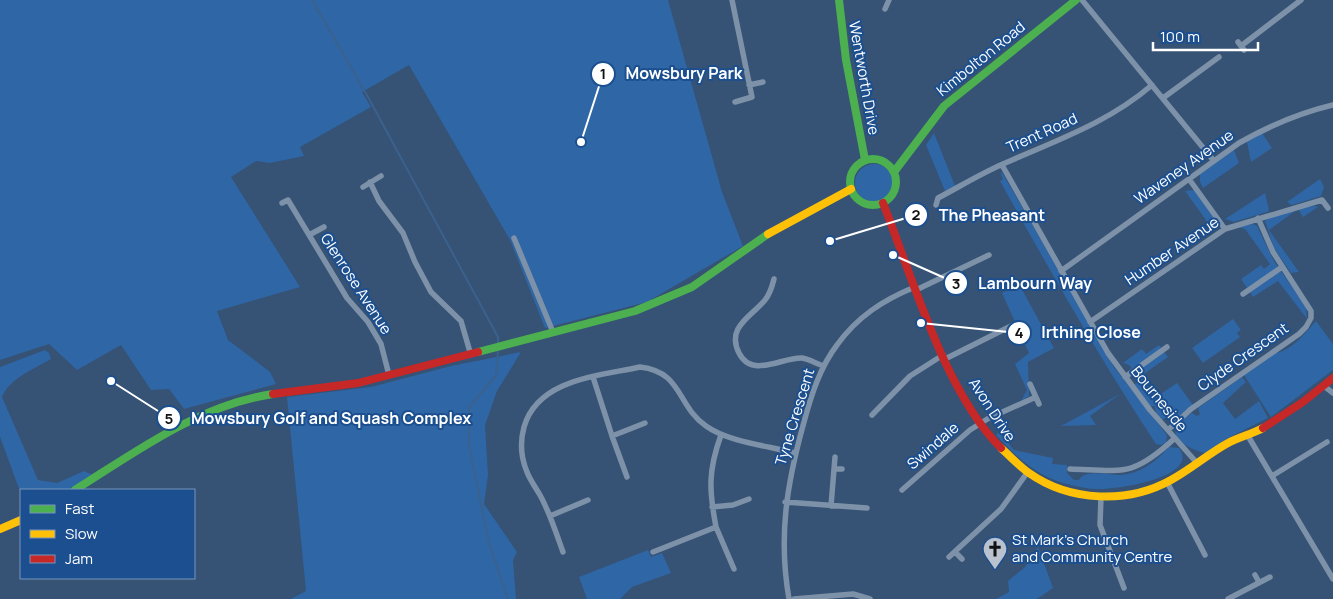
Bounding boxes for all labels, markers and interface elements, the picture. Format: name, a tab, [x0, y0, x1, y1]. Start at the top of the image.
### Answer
street label: Kimbolton Road	[932, 16, 1029, 101]
street label: Wentworth Drive	[844, 19, 885, 137]
scale bar	[1153, 20, 1258, 52]
text: 100 m	[1160, 26, 1200, 47]
callout: Mowsbury Park	[590, 58, 752, 89]
text: Mowsbury Park	[626, 62, 743, 84]
text: 1	[600, 63, 606, 84]
street label: Trent Road	[1003, 108, 1081, 157]
street label: Waveney Avenue	[1130, 124, 1238, 209]
callout: The Pheasant	[904, 199, 1055, 230]
text: 2	[912, 204, 921, 225]
text: The Pheasant	[939, 204, 1045, 226]
street label: Humber Avenue	[1121, 211, 1223, 290]
street label: Glenrose Avenue	[316, 229, 397, 339]
callout: Lambourn Way	[943, 268, 1102, 299]
text: Lambourn Way	[978, 272, 1092, 294]
text: 3	[952, 273, 960, 294]
callout: Irthing Close	[1006, 317, 1151, 348]
street label: Clyde Crescent	[1193, 317, 1292, 396]
text: Irthing Close	[1041, 321, 1141, 343]
text: 4	[1014, 322, 1024, 343]
street label: Bourneside	[1126, 361, 1193, 436]
street label: Tyne Crescent	[770, 366, 819, 468]
street label: Avon Drive	[964, 374, 1021, 446]
callout: Mowsbury Golf and Squash Complex	[156, 403, 481, 434]
text: Mowsbury Golf and Squash Complex	[191, 407, 471, 429]
text: 5	[165, 408, 174, 429]
street label: Swindale	[902, 417, 963, 474]
legend	[20, 489, 195, 579]
text: Fast	[65, 498, 94, 519]
text: Slow	[65, 523, 98, 544]
place label: St Mark's Church and Community Centre	[1012, 529, 1173, 567]
church icon: St Mark's Church and Community Centre	[982, 536, 1008, 570]
text: Jam	[65, 548, 93, 569]

